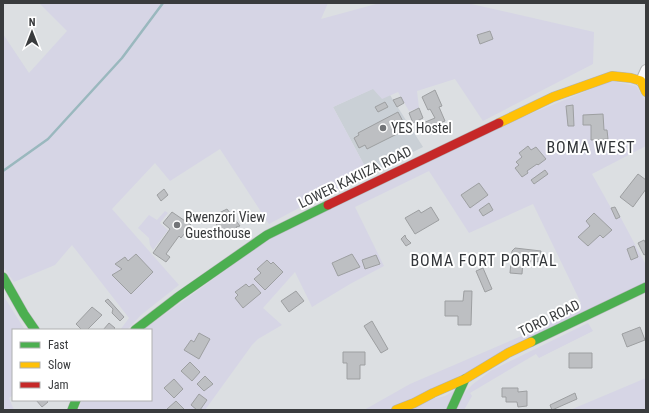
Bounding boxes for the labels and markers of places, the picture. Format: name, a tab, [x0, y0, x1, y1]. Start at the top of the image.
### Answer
place label: YES Hostel	[391, 120, 452, 136]
marker: YES Hostel	[378, 123, 388, 133]
place label: Rwenzori View Guesthouse	[185, 209, 265, 241]
marker: Rwenzori View Guesthouse	[172, 220, 182, 230]

